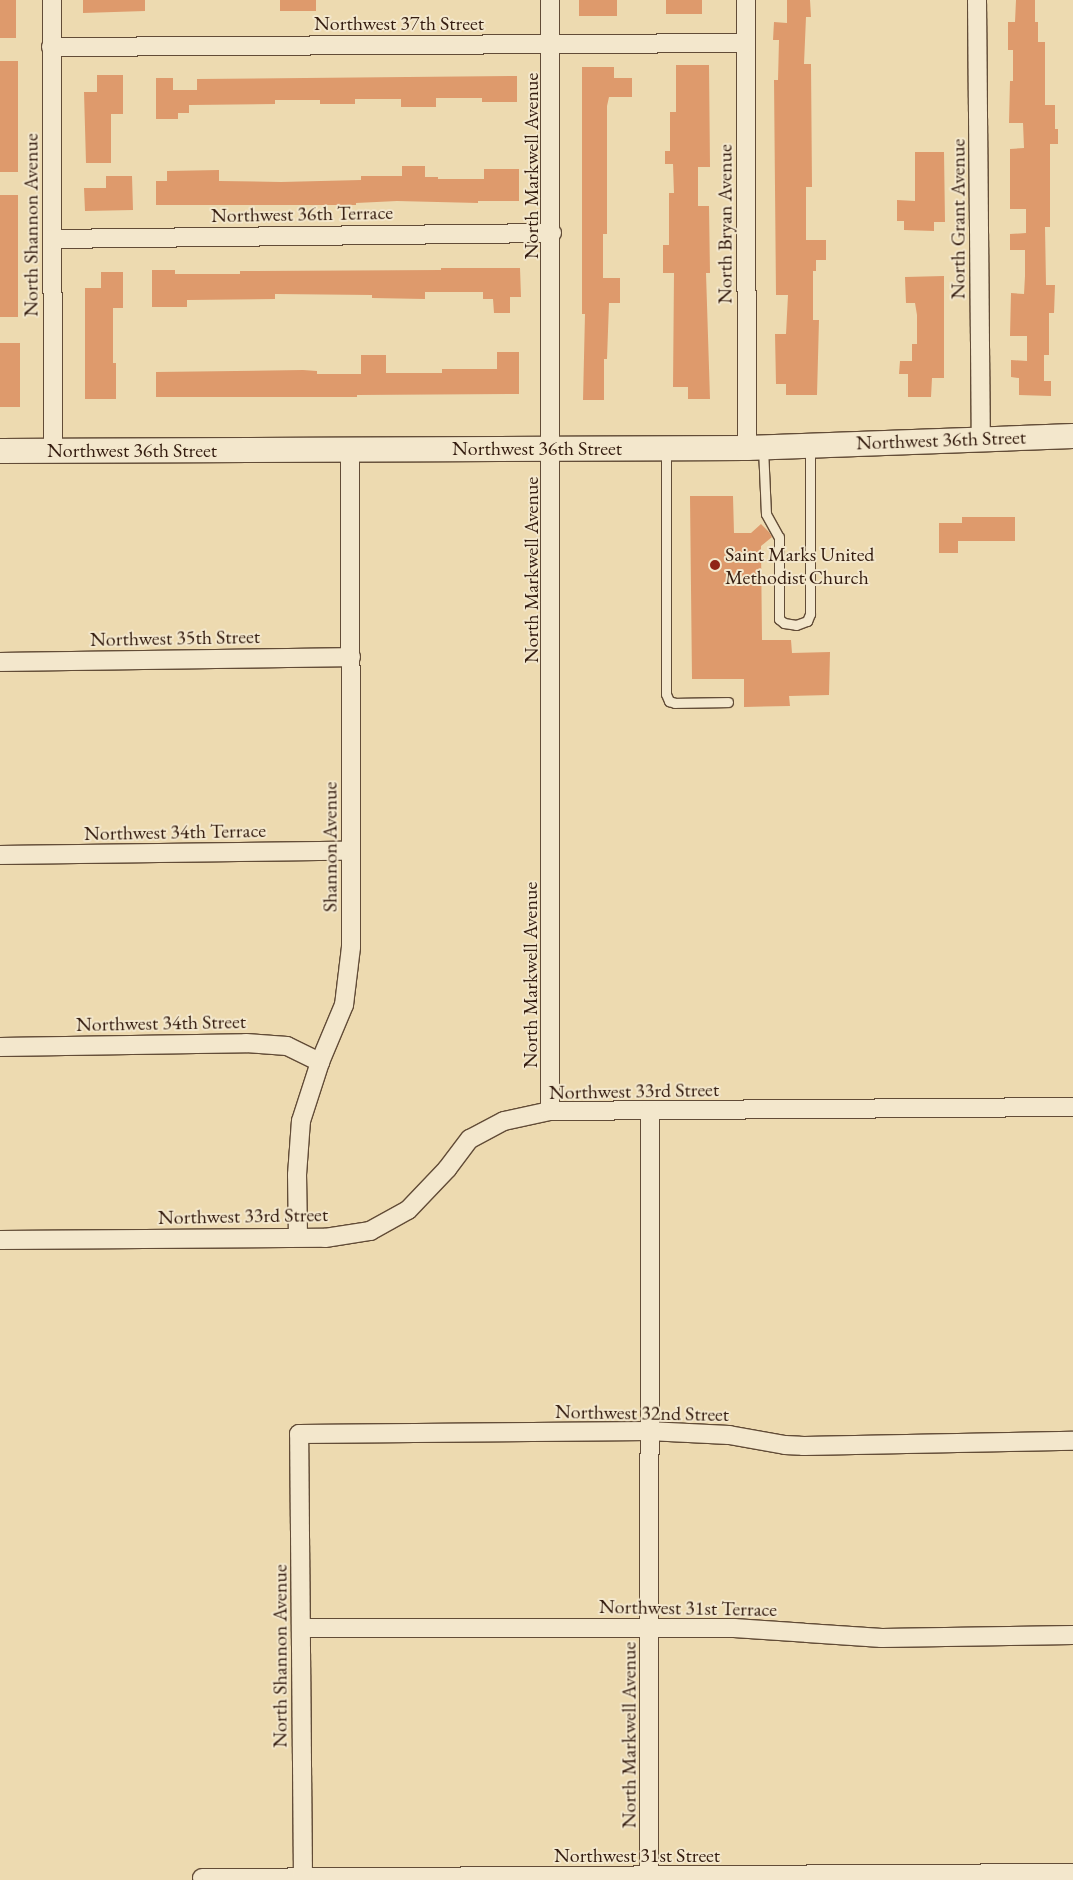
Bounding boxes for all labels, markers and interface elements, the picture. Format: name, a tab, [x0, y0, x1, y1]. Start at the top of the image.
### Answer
street label: Northwest 37th Street	[314, 11, 484, 35]
street label: North Markwell Avenue	[519, 73, 543, 259]
street label: North Shannon Avenue	[19, 133, 43, 317]
street label: North Grant Avenue	[946, 139, 970, 299]
street label: North Bryan Avenue	[713, 144, 737, 304]
street label: Northwest 36th Terrace	[211, 200, 393, 228]
street label: Northwest 36th Street	[856, 425, 1026, 455]
street label: Northwest 36th Street	[452, 436, 622, 460]
street label: Northwest 36th Street	[47, 438, 217, 462]
street label: North Markwell Avenue	[519, 477, 543, 663]
place label: Saint Marks United Methodist Church	[725, 542, 874, 589]
marker: Saint Marks United Methodist Church	[709, 559, 721, 571]
street label: Northwest 35th Street	[90, 625, 260, 651]
street label: Shannon Avenue	[318, 782, 342, 912]
street label: Northwest 34th Terrace	[84, 818, 266, 846]
street label: North Markwell Avenue	[518, 882, 542, 1068]
street label: Northwest 34th Street	[76, 1010, 246, 1036]
street label: Northwest 33rd Street	[549, 1078, 719, 1104]
street label: Northwest 33rd Street	[158, 1203, 328, 1229]
street label: Northwest 32nd Street	[555, 1399, 729, 1427]
street label: North Shannon Avenue	[268, 1564, 292, 1748]
street label: Northwest 31st Terrace	[599, 1594, 777, 1622]
street label: North Markwell Avenue	[617, 1642, 641, 1828]
street label: Northwest 31st Street	[554, 1843, 720, 1867]

